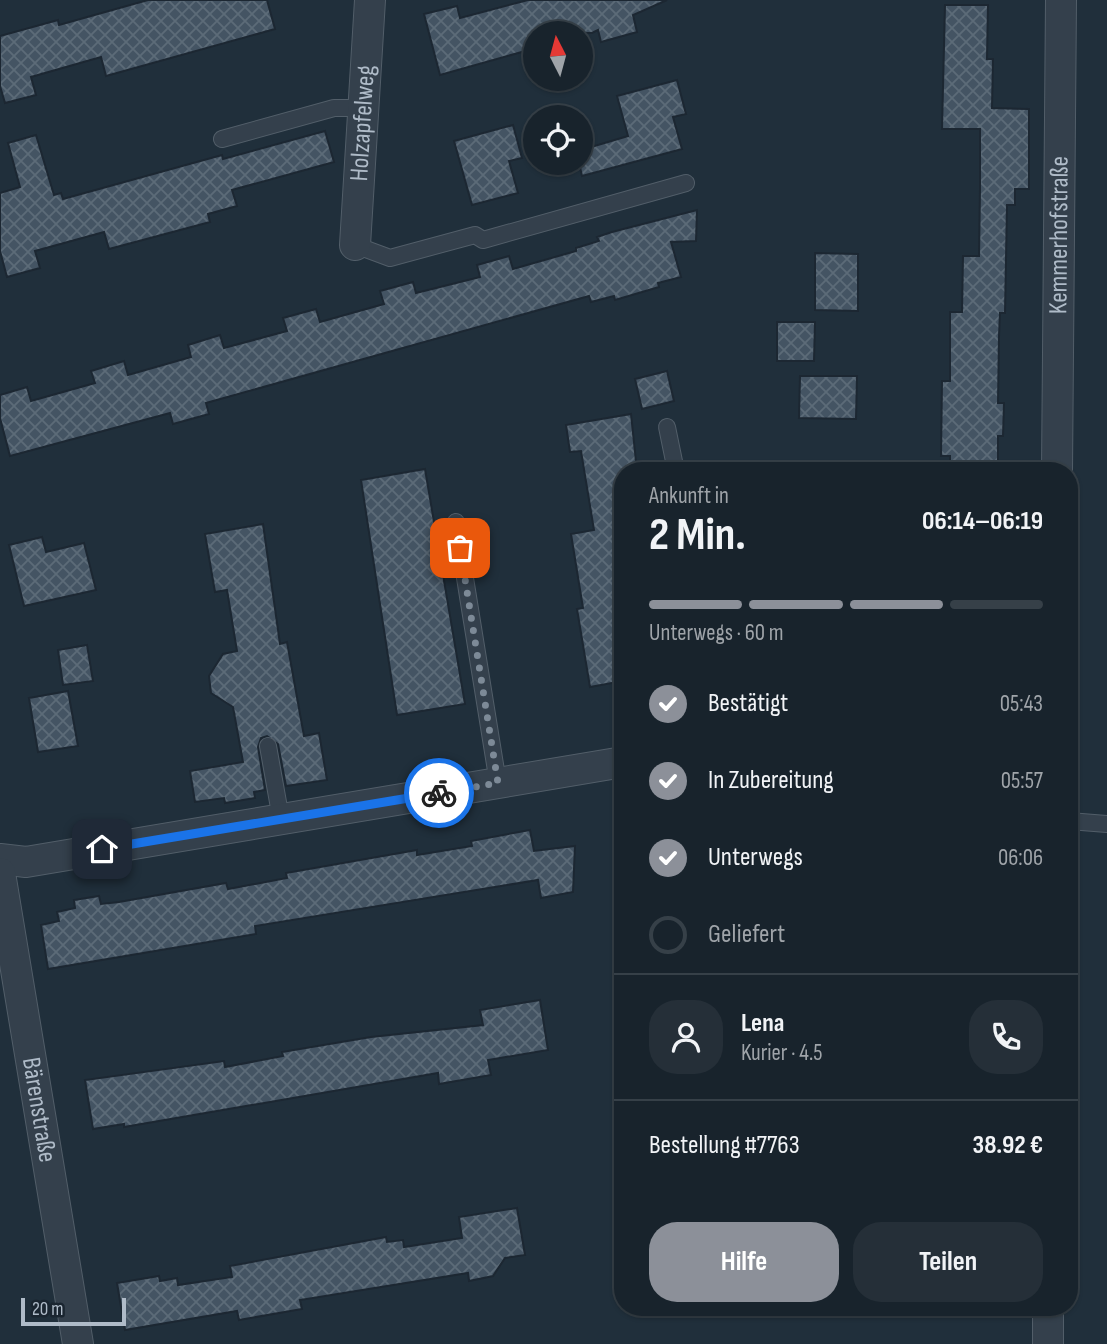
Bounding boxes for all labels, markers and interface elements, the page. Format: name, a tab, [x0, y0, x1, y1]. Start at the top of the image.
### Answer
north arrow	[523, 21, 593, 91]
map controls	[523, 21, 593, 175]
street label: Holzapfelweg	[343, 64, 381, 182]
button: locate	[523, 105, 593, 175]
street label: Kemmerhofstraße	[1043, 156, 1075, 314]
text: Ankunft in	[649, 482, 729, 510]
text: 06:14–06:19	[922, 506, 1043, 537]
text: 2 Min.	[649, 508, 746, 563]
pin	[430, 518, 490, 578]
icon: bag	[441, 529, 479, 567]
text: Unterwegs · 60 m	[649, 619, 784, 647]
icon: check	[649, 685, 687, 723]
text: Bestätigt	[708, 688, 788, 719]
text: 05:43	[1000, 690, 1043, 718]
courier	[404, 758, 474, 828]
icon: check	[649, 762, 687, 800]
text: In Zubereitung	[708, 765, 834, 796]
text: 05:57	[1001, 767, 1043, 795]
icon: bike	[420, 774, 458, 812]
pin	[72, 819, 132, 879]
icon: home	[83, 830, 121, 868]
icon: check	[649, 839, 687, 877]
text: Unterwegs	[708, 842, 803, 873]
text: 06:06	[998, 844, 1043, 872]
text: Geliefert	[708, 919, 785, 950]
button: person	[649, 1000, 723, 1074]
button: phone	[969, 1000, 1043, 1074]
text: Lena	[741, 1008, 784, 1039]
text: Kurier · 4.5	[741, 1039, 822, 1067]
street label: Bärenstraße	[15, 1055, 63, 1165]
text: Bestellung #7763	[649, 1130, 800, 1161]
text: 38.92 €	[973, 1130, 1043, 1161]
button: Hilfe	[649, 1222, 839, 1302]
button: Teilen	[853, 1222, 1043, 1302]
scale bar	[21, 1295, 126, 1327]
text: 20 m	[32, 1298, 64, 1321]

